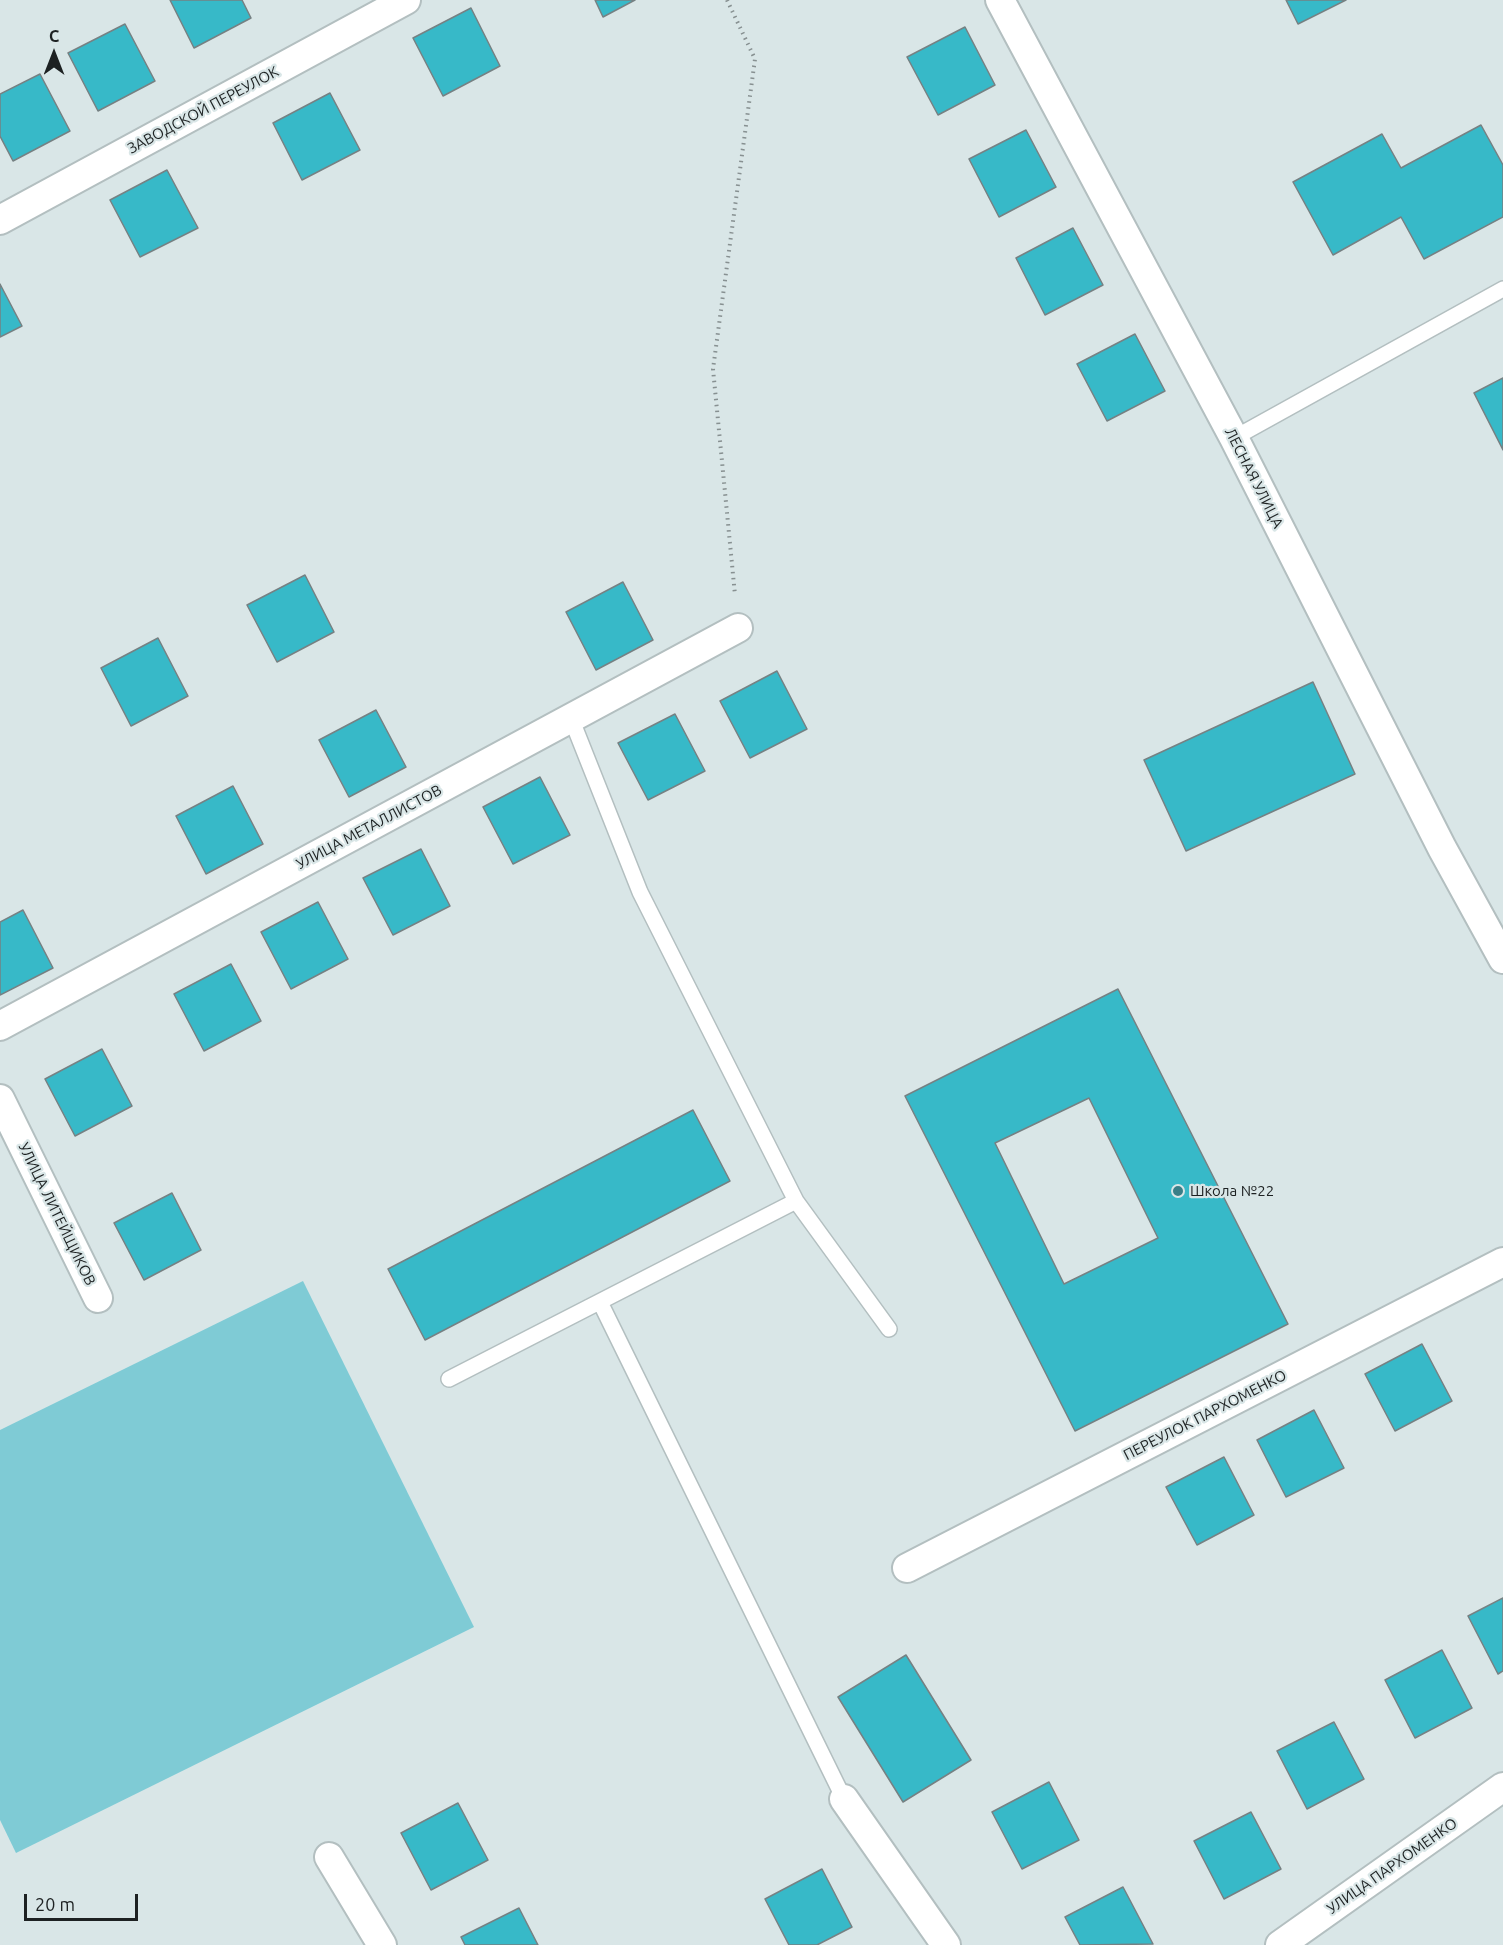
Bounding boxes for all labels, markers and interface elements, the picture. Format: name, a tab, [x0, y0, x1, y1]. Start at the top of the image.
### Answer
north arrow	[24, 24, 84, 84]
text: С	[49, 27, 59, 45]
street label: ЗАВОДСКОЙ ПЕРЕУЛОК	[124, 62, 282, 158]
street label: ЛЕСНАЯ УЛИЦА	[1221, 425, 1287, 531]
street label: УЛИЦА МЕТАЛЛИСТОВ	[293, 781, 445, 873]
street label: УЛИЦА ЛИТЕЙЩИКОВ	[15, 1140, 99, 1288]
place label: Школа №22	[1190, 1182, 1274, 1200]
marker: Школа №22	[1171, 1184, 1185, 1198]
street label: ПЕРЕУЛОК ПАРХОМЕНКО	[1120, 1366, 1290, 1464]
street label: УЛИЦА ПАРХОМЕНКО	[1323, 1814, 1461, 1918]
scale bar	[27, 1882, 141, 1920]
text: 20 m	[35, 1894, 75, 1914]

